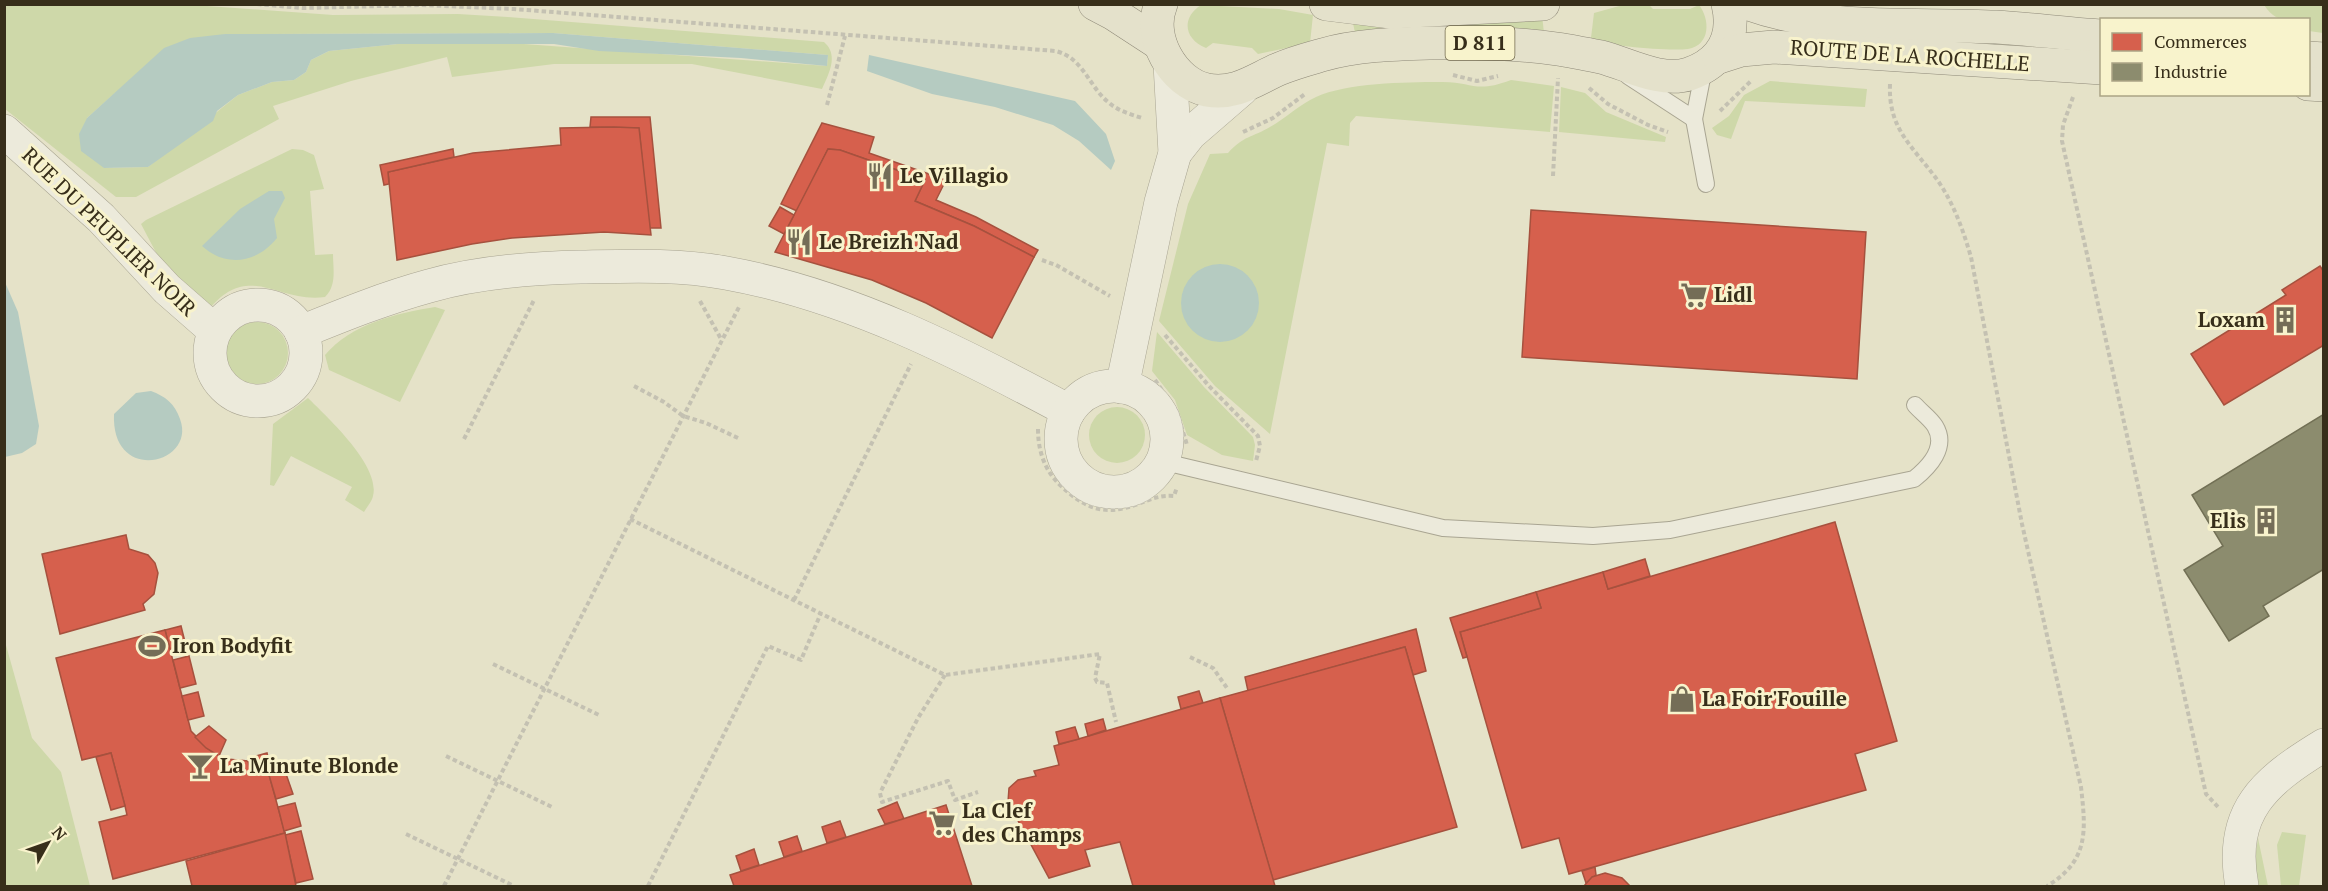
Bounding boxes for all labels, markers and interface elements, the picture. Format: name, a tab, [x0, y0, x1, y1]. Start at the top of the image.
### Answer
legend	[2100, 18, 2310, 96]
road number: D 811	[1446, 26, 1514, 60]
text: Commerces	[2154, 29, 2247, 53]
street label: ROUTE DE LA ROCHELLE	[1789, 33, 2031, 77]
text: Industrie	[2154, 59, 2227, 83]
street label: RUE DU PEUPLIER NOIR	[17, 141, 203, 322]
restaurant icon: Le Villagio	[865, 161, 895, 191]
place label: Le Villagio	[900, 161, 1008, 189]
restaurant icon: Le Breizh'Nad	[784, 227, 814, 257]
place label: Le Breizh'Nad	[819, 227, 959, 255]
supermarket icon: Lidl	[1679, 280, 1709, 310]
place label: Lidl	[1714, 280, 1753, 308]
place label: Loxam	[2198, 305, 2266, 333]
building icon: Loxam	[2270, 305, 2300, 335]
place label: Elis	[2210, 506, 2246, 534]
building icon: Elis	[2251, 506, 2281, 536]
sports icon: Iron Bodyfit	[137, 631, 167, 661]
place label: Iron Bodyfit	[172, 631, 293, 659]
shop icon: La Foir'Fouille	[1667, 684, 1697, 714]
place label: La Foir'Fouille	[1702, 684, 1847, 712]
bar icon: La Minute Blonde	[185, 751, 215, 781]
place label: La Minute Blonde	[220, 751, 398, 779]
place label: La Clef des Champs	[962, 796, 1082, 848]
supermarket icon: La Clef des Champs	[927, 808, 957, 838]
north arrow	[18, 813, 78, 873]
text: N	[47, 822, 72, 845]

